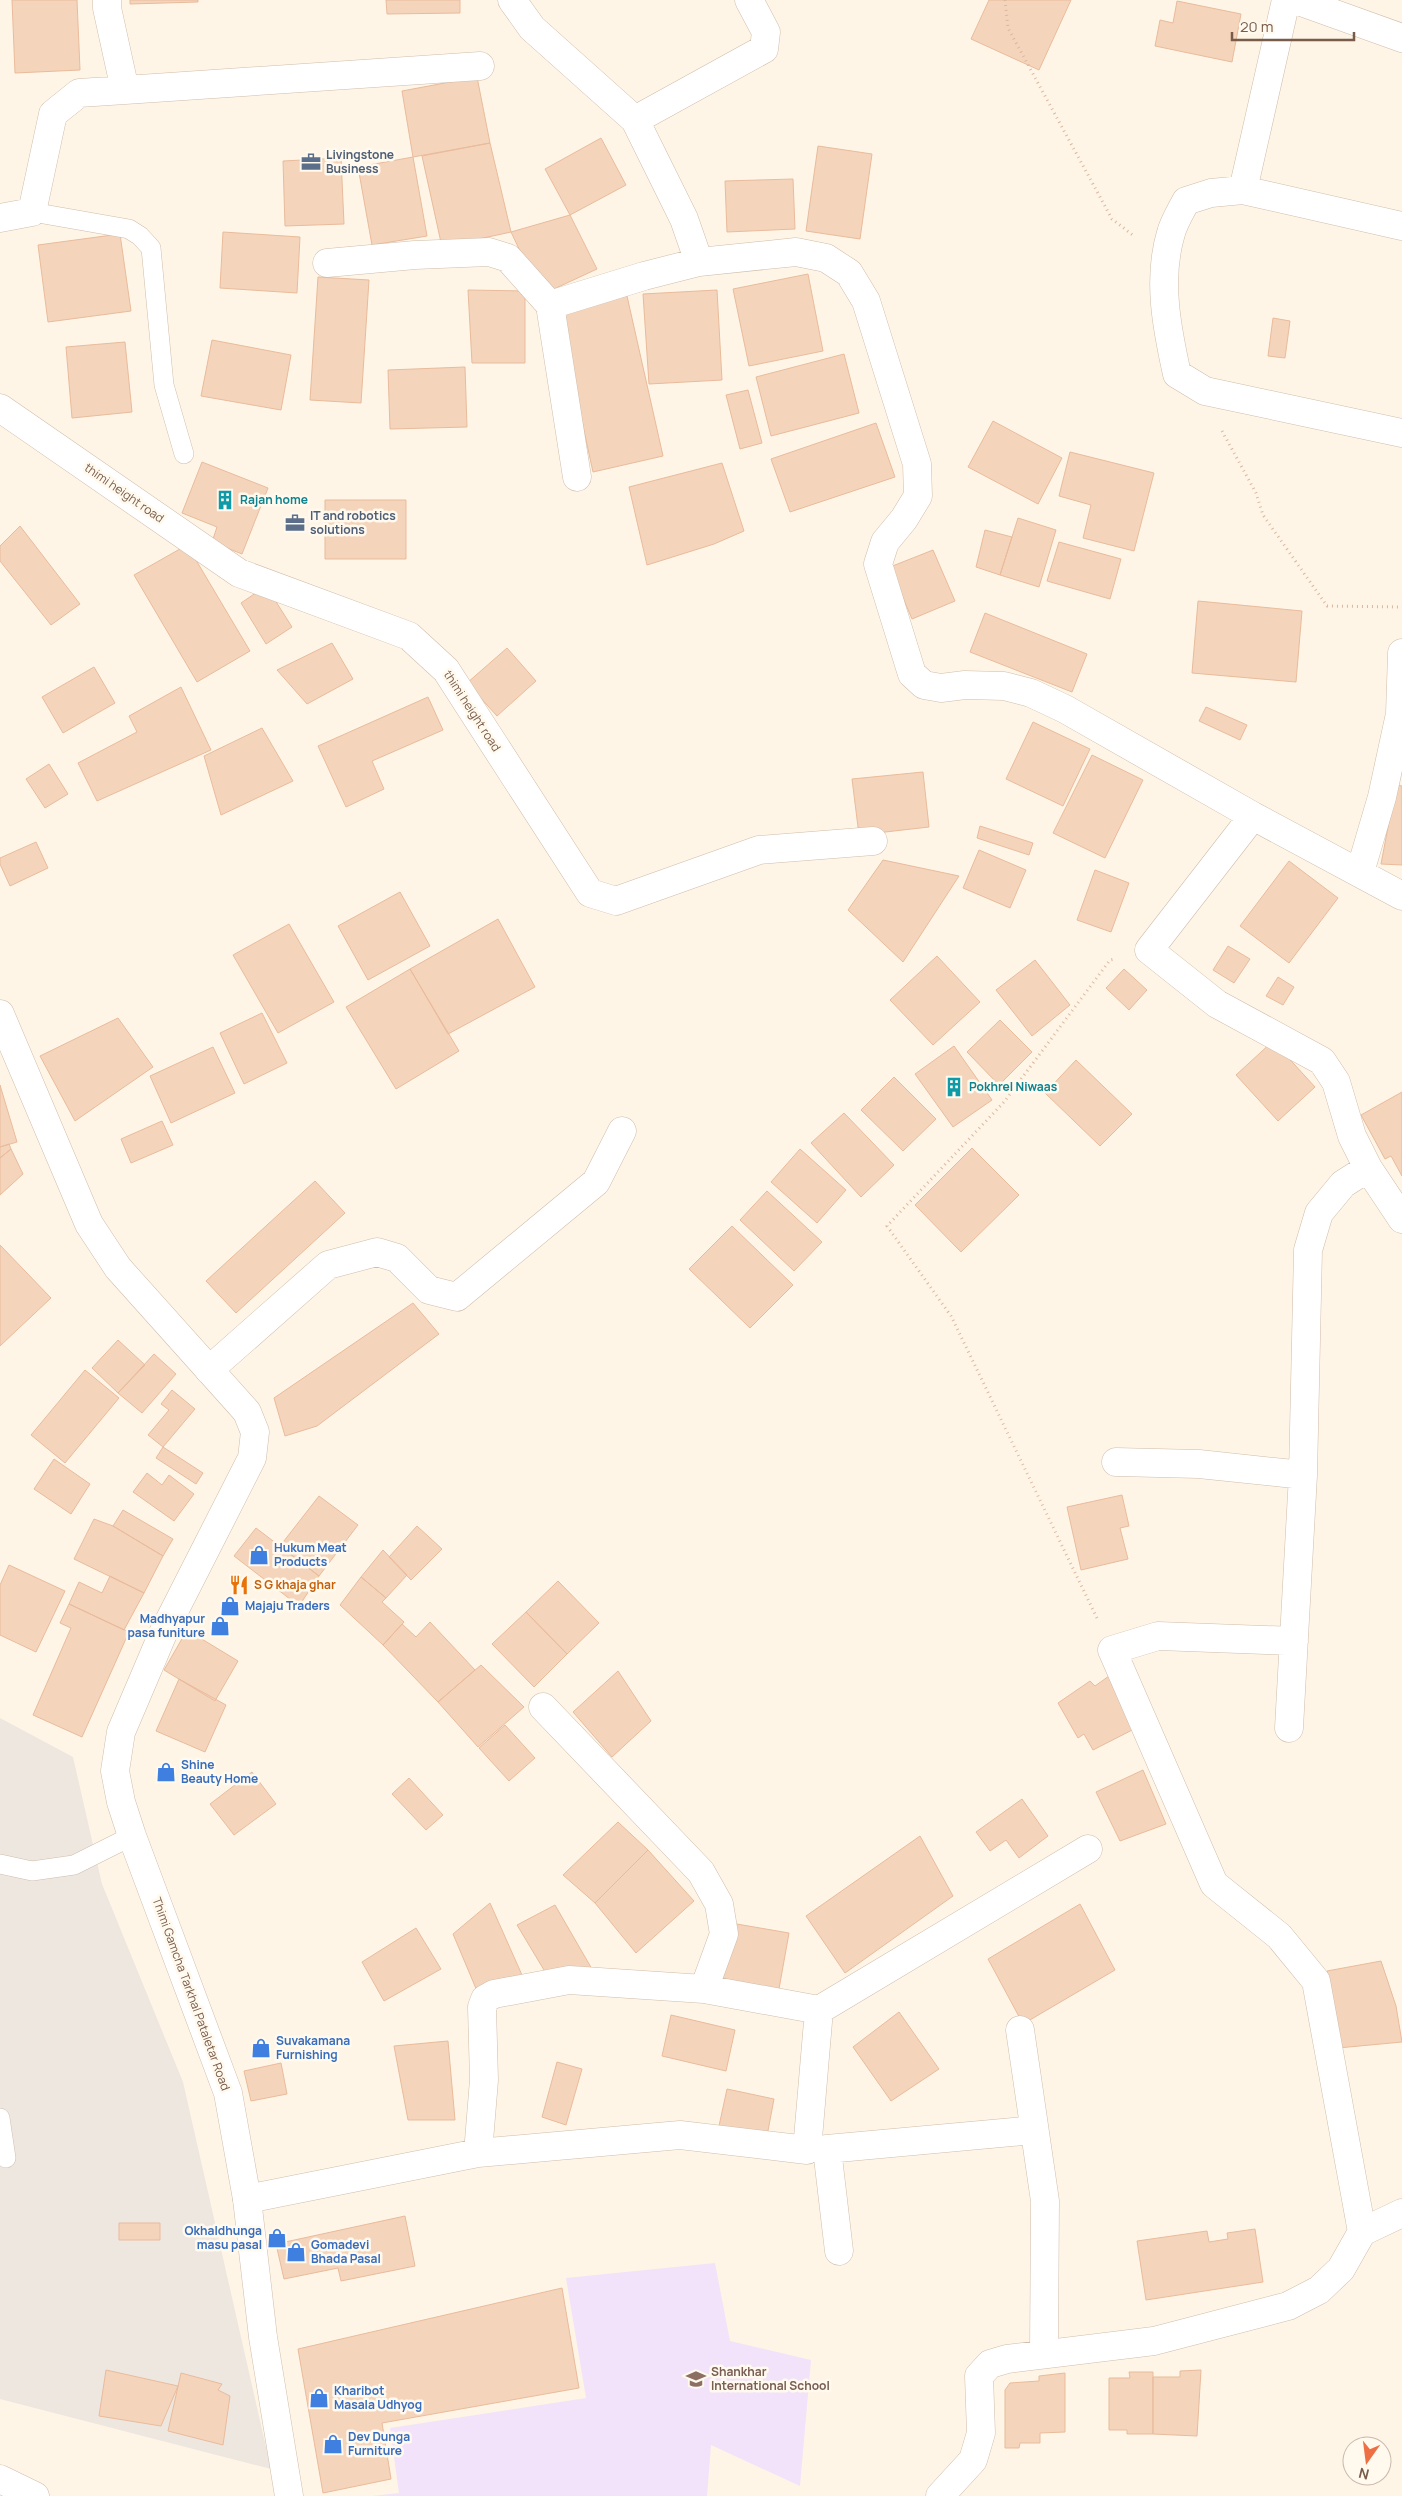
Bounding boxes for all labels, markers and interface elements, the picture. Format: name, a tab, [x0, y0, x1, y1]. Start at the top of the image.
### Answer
scale bar	[1232, 10, 1354, 42]
text: 20 m	[1240, 16, 1273, 37]
place label: Livingstone Business	[326, 146, 394, 177]
office icon: Livingstone Business	[300, 151, 322, 173]
street label: thimi height road	[81, 459, 167, 526]
building icon: Rajan home	[214, 489, 236, 511]
place label: Rajan home	[240, 491, 308, 508]
place label: IT and robotics solutions	[310, 507, 396, 538]
office icon: IT and robotics solutions	[284, 512, 306, 534]
street label: thimi height road	[440, 667, 505, 755]
building icon: Pokhrel Niwaas	[943, 1076, 965, 1098]
place label: Pokhrel Niwaas	[969, 1078, 1058, 1095]
place label: Hukum Meat Products	[274, 1539, 347, 1570]
shop icon: Hukum Meat Products	[248, 1544, 270, 1566]
restaurant icon: S G khaja ghar	[228, 1574, 250, 1596]
place label: S G khaja ghar	[254, 1576, 336, 1593]
shop icon: Majaju Traders	[219, 1595, 241, 1617]
place label: Majaju Traders	[245, 1597, 330, 1614]
place label: Madhyapur pasa funiture	[127, 1610, 205, 1641]
shop icon: Madhyapur pasa funiture	[209, 1615, 231, 1637]
place label: Shine Beauty Home	[181, 1756, 258, 1787]
shop icon: Shine Beauty Home	[155, 1761, 177, 1783]
street label: Thimi Gamcha Tarkhal Pataletar Road	[149, 1895, 234, 2093]
place label: Suvakamana Furnishing	[276, 2032, 350, 2063]
shop icon: Suvakamana Furnishing	[250, 2037, 272, 2059]
place label: Okhaldhunga masu pasal	[185, 2222, 262, 2253]
shop icon: Okhaldhunga masu pasal	[266, 2227, 288, 2249]
place label: Gomadevi Bhada Pasal	[311, 2236, 381, 2267]
shop icon: Gomadevi Bhada Pasal	[285, 2241, 307, 2263]
place label: Shankhar International School	[711, 2363, 830, 2394]
school or university icon: Shankhar International School	[685, 2368, 707, 2390]
place label: Kharibot Masala Udhyog	[334, 2382, 422, 2413]
shop icon: Kharibot Masala Udhyog	[308, 2387, 330, 2409]
place label: Dev Dunga Furniture	[348, 2428, 410, 2459]
shop icon: Dev Dunga Furniture	[322, 2433, 344, 2455]
north arrow	[1342, 2436, 1392, 2486]
text: N	[1357, 2464, 1371, 2485]

